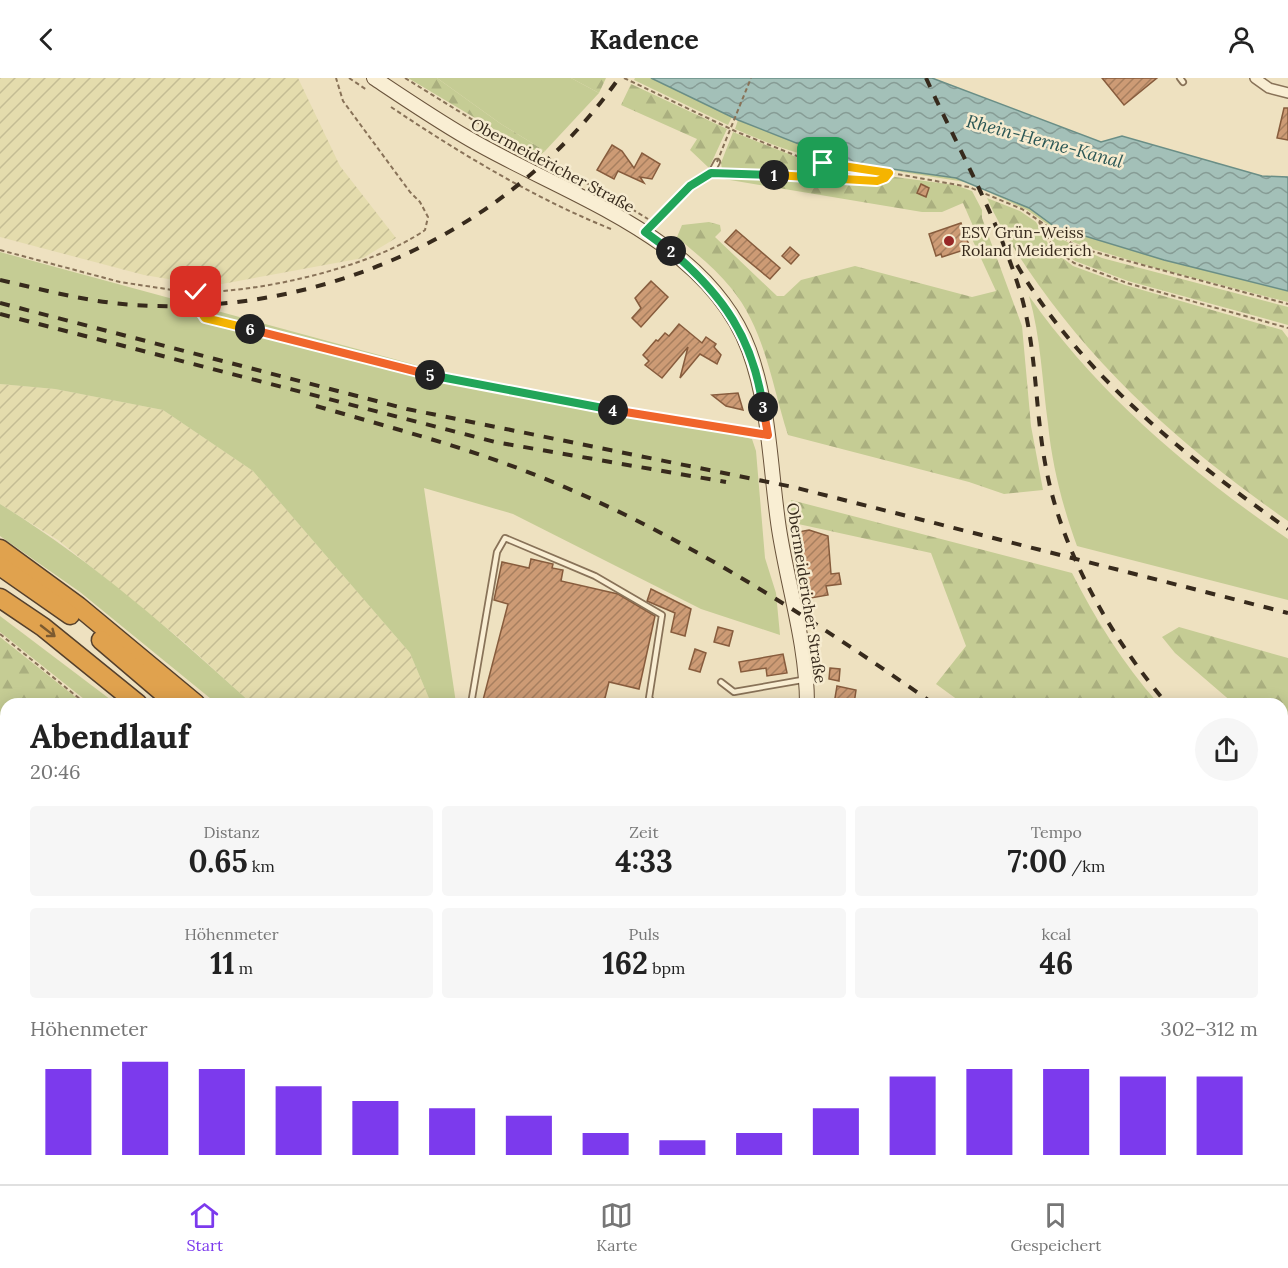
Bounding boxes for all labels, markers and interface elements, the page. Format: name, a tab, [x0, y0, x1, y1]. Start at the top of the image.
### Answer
text: Kadence	[589, 22, 699, 56]
icon: back	[30, 23, 63, 56]
icon: person	[1225, 23, 1258, 56]
water label: Rhein-Herne-Kanal	[964, 109, 1126, 173]
street label: Obermeidericher Straße	[468, 113, 639, 217]
pin	[797, 137, 848, 188]
icon: arrive	[806, 146, 839, 179]
pin: 1	[759, 160, 789, 190]
text: 1	[771, 165, 777, 185]
place label: ESV Grün-Weiss Roland Meiderich	[961, 222, 1092, 260]
marker: ESV Grün-Weiss Roland Meiderich	[942, 234, 956, 248]
pin: 2	[656, 236, 686, 266]
text: 2	[667, 241, 675, 261]
pin	[170, 266, 221, 317]
icon: check	[179, 275, 212, 308]
pin: 6	[235, 314, 265, 344]
text: 6	[245, 319, 255, 339]
pin: 5	[415, 360, 445, 390]
text: 5	[426, 365, 434, 385]
pin: 3	[748, 392, 778, 422]
pin: 4	[598, 395, 628, 425]
text: 3	[759, 397, 767, 417]
text: 4	[609, 400, 617, 420]
street label: Obermeidericher Straße	[783, 501, 831, 685]
one-way arrow	[40, 624, 56, 637]
text: Abendlauf	[30, 715, 190, 757]
button: share	[1195, 718, 1258, 781]
text: 20:46	[30, 759, 81, 784]
text: Distanz	[204, 822, 260, 842]
text: Zeit	[629, 822, 659, 842]
text: Tempo	[1031, 822, 1082, 842]
text: 0.65	[189, 842, 248, 880]
text: 4:33	[615, 842, 673, 880]
text: 7:00	[1007, 842, 1067, 880]
text: km	[248, 856, 275, 876]
text: /km	[1067, 856, 1105, 876]
text: Höhenmeter	[185, 924, 279, 944]
text: Puls	[628, 924, 660, 944]
text: kcal	[1042, 924, 1071, 944]
text: 11	[210, 944, 235, 982]
text: 162	[603, 944, 648, 982]
text: 46	[1039, 944, 1073, 982]
text: m	[235, 958, 253, 978]
text: bpm	[648, 958, 685, 978]
text: Höhenmeter	[30, 1016, 148, 1041]
text: 302–312 m	[1161, 1016, 1258, 1041]
tab: Start	[187, 1199, 223, 1255]
tab: Karte	[596, 1199, 637, 1255]
tab: Gespeichert	[1010, 1199, 1101, 1255]

